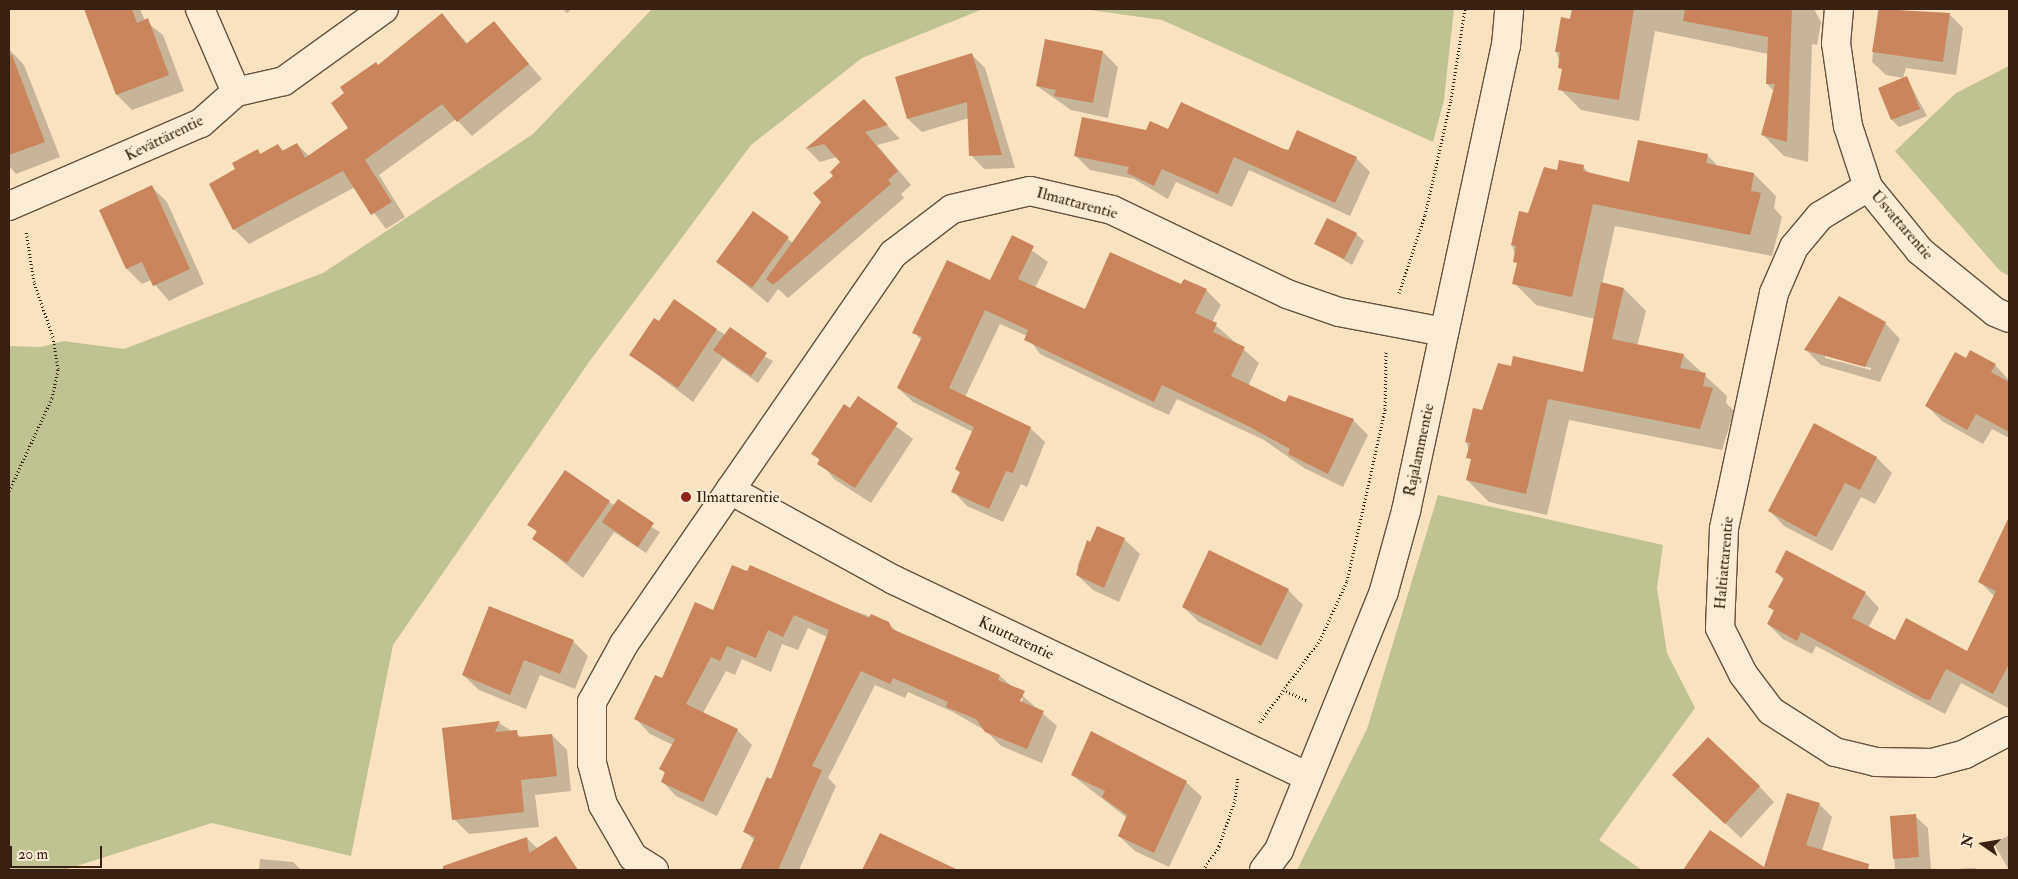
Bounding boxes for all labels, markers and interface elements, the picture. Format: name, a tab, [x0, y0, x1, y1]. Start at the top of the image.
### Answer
street label: Kevättärentie	[122, 111, 206, 165]
street label: Ilmattarentie	[1034, 183, 1120, 223]
street label: Usvattarentie	[1867, 186, 1937, 264]
street label: Rajalammentie	[1400, 402, 1438, 498]
place label: Ilmattarentie	[696, 487, 779, 507]
marker: Ilmattarentie	[680, 491, 692, 503]
street label: Haltiattarentie	[1710, 516, 1738, 610]
street label: Kuuttarentie	[975, 612, 1057, 664]
north arrow	[1958, 819, 2008, 869]
text: N	[1958, 832, 1978, 849]
scale bar	[12, 836, 105, 868]
text: 20 m	[18, 845, 48, 864]

